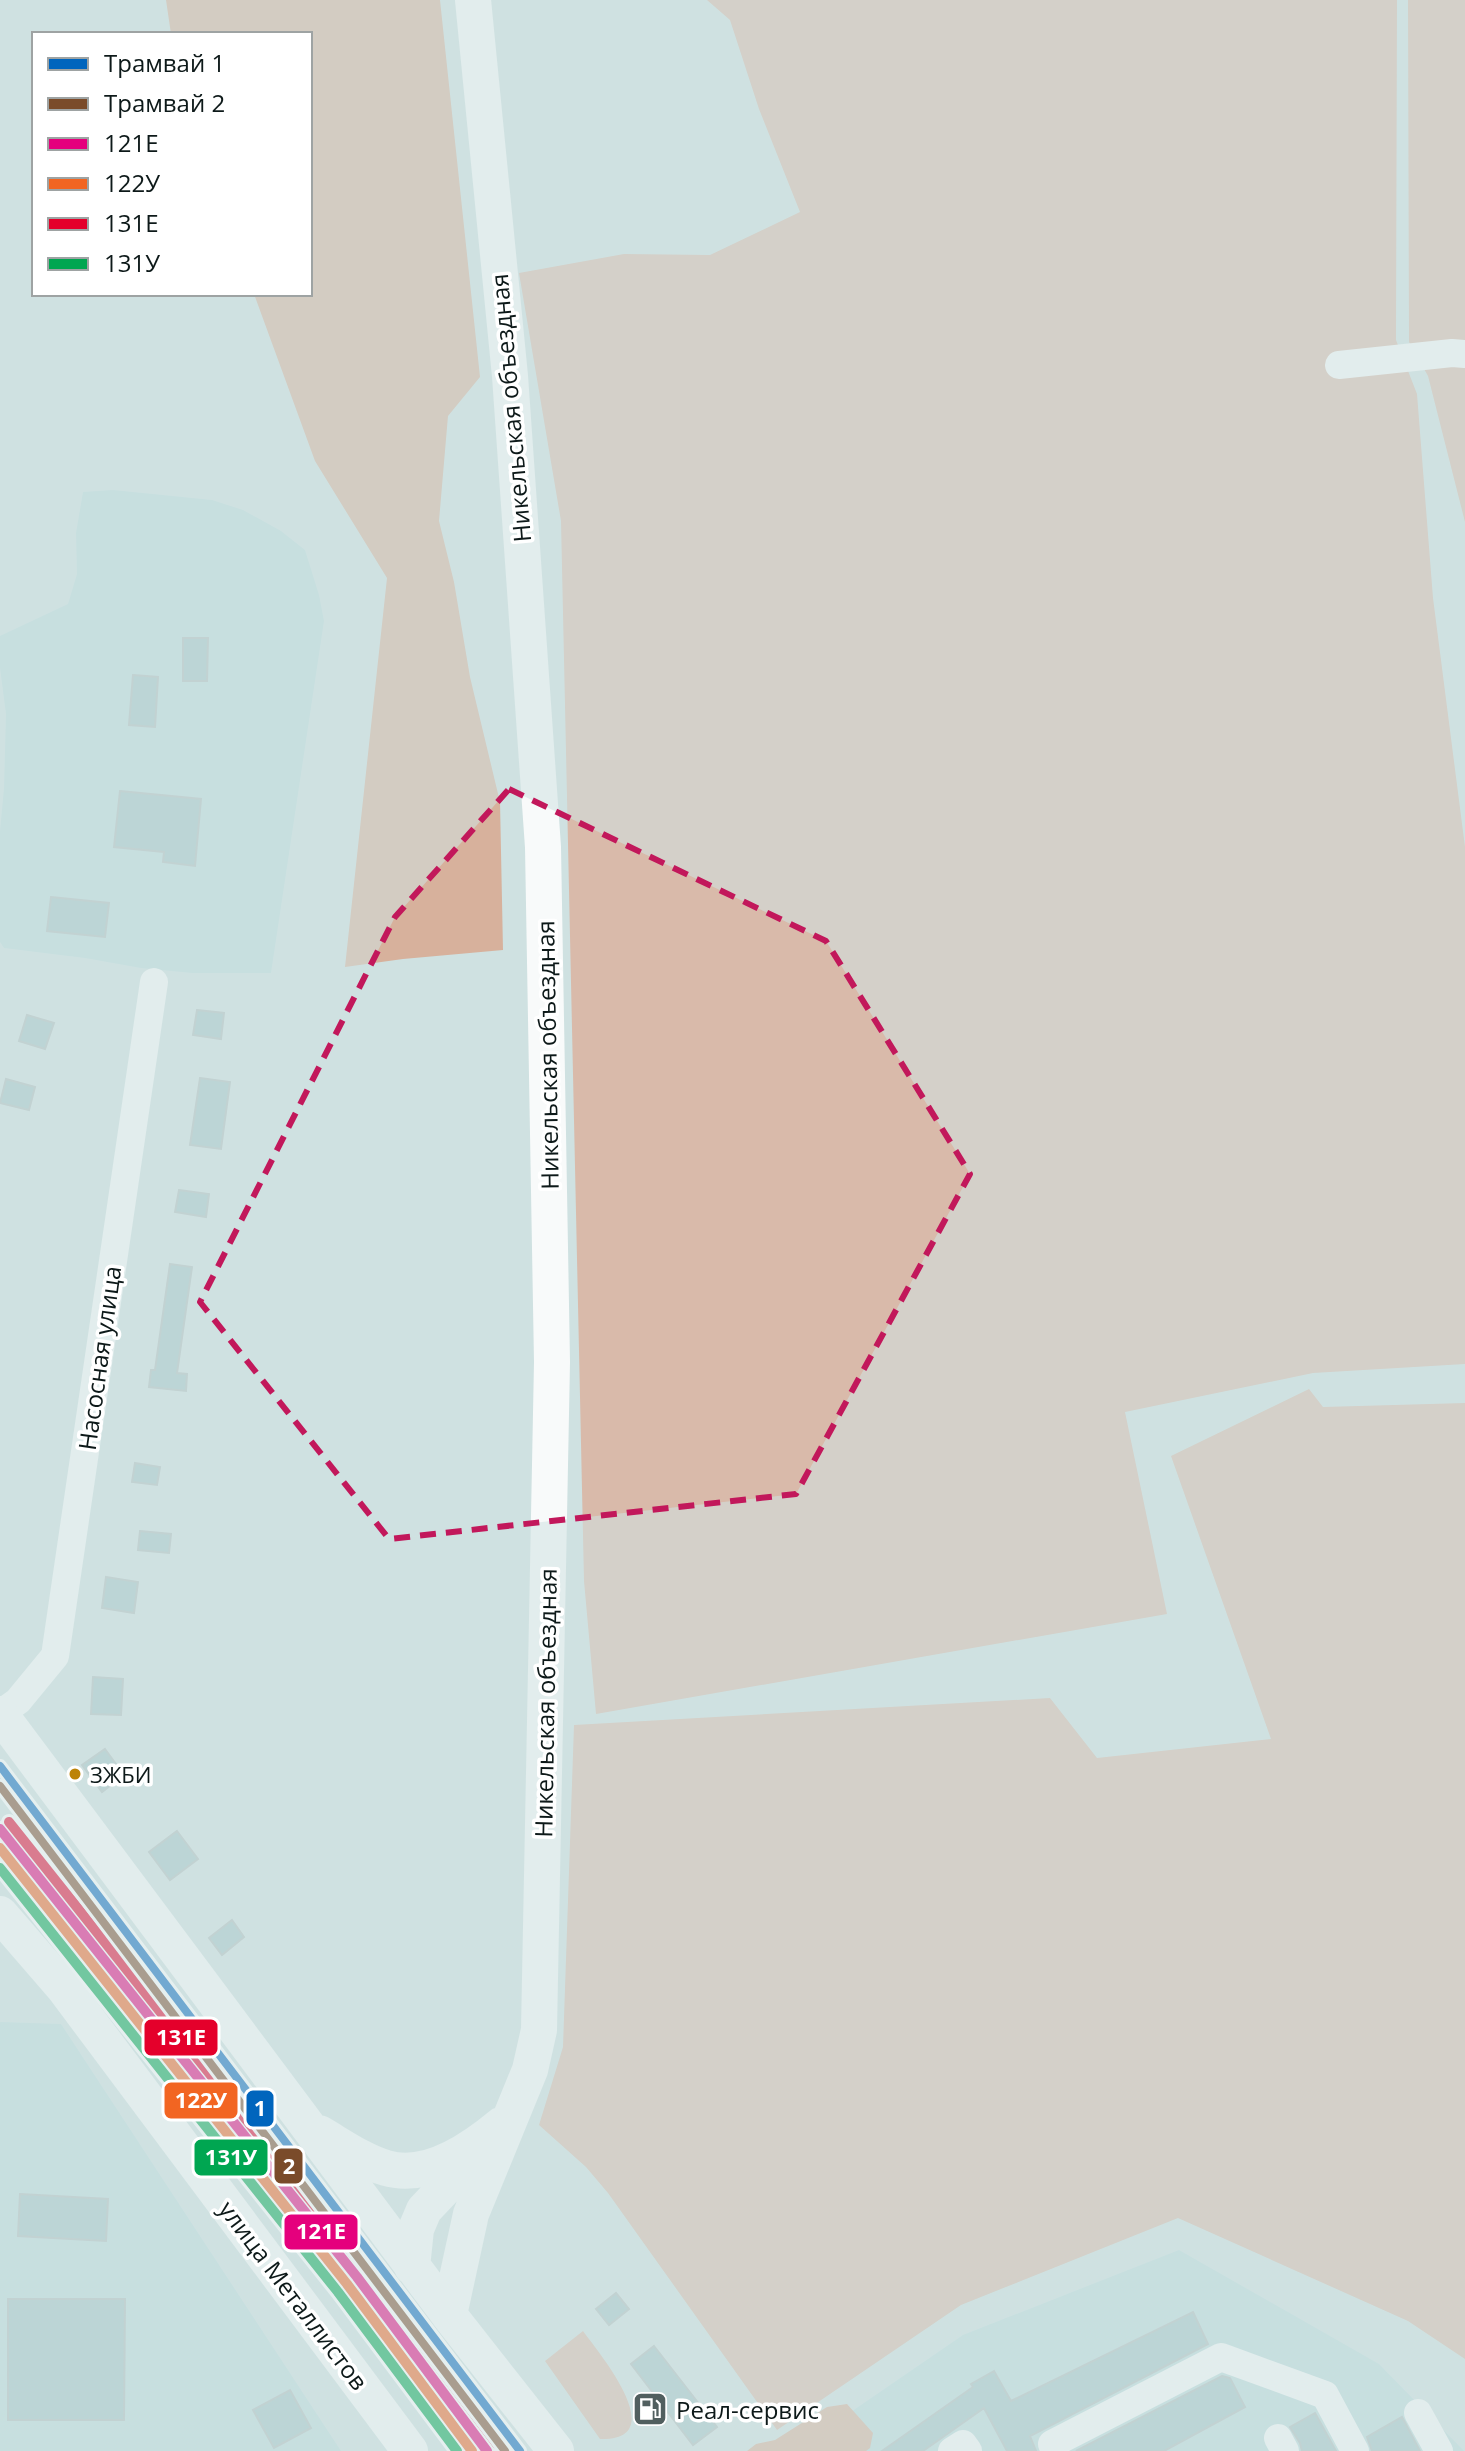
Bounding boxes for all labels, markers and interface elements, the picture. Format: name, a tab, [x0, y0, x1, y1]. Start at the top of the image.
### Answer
legend	[32, 32, 312, 296]
text: Трамвай 1	[104, 46, 225, 79]
text: Трамвай 2	[104, 86, 225, 119]
text: 121Е	[104, 126, 159, 159]
text: 122У	[104, 166, 160, 199]
text: 131Е	[104, 206, 159, 239]
text: 131У	[104, 246, 160, 279]
street label: Никельская объездная	[482, 272, 538, 544]
street label: Никельская объездная	[528, 920, 566, 1190]
street label: Насосная улица	[70, 1264, 128, 1452]
street label: Никельская объездная	[526, 1568, 564, 1838]
place label: ЗЖБИ	[90, 1759, 152, 1789]
marker: ЗЖБИ	[67, 1766, 83, 1782]
line badge: 131Е	[143, 2018, 219, 2057]
text: 131Е	[156, 2021, 206, 2051]
line badge: 122У	[163, 2081, 239, 2120]
text: 122У	[175, 2084, 228, 2114]
line badge: 1	[245, 2089, 275, 2128]
text: 1	[254, 2092, 266, 2122]
line badge: 131У	[193, 2138, 269, 2177]
text: 131У	[205, 2141, 258, 2171]
line badge: 2	[273, 2147, 304, 2185]
text: 2	[283, 2150, 295, 2180]
street label: улица Металлистов	[212, 2194, 376, 2396]
line badge: 121Е	[283, 2213, 359, 2251]
text: 121Е	[296, 2215, 346, 2245]
fuel station icon: Реал-сервис	[631, 2390, 669, 2428]
place label: Реал-сервис	[676, 2393, 819, 2426]

